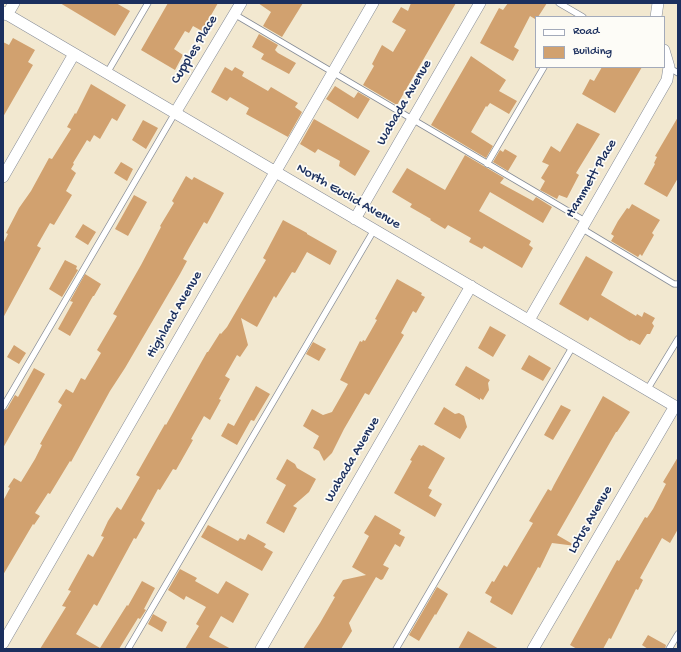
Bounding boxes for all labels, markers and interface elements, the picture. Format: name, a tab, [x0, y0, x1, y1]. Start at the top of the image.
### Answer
street label: Cupples Place	[168, 13, 222, 87]
legend	[535, 16, 665, 68]
text: Road	[573, 25, 599, 39]
text: Building	[573, 45, 612, 59]
street label: Wabada Avenue	[374, 57, 436, 149]
street label: Hammett Place	[563, 137, 621, 221]
street label: North Euclid Avenue	[293, 160, 403, 234]
street label: Highland Avenue	[143, 269, 207, 361]
street label: Wabada Avenue	[322, 414, 384, 506]
street label: Lotus Avenue	[565, 483, 617, 557]

